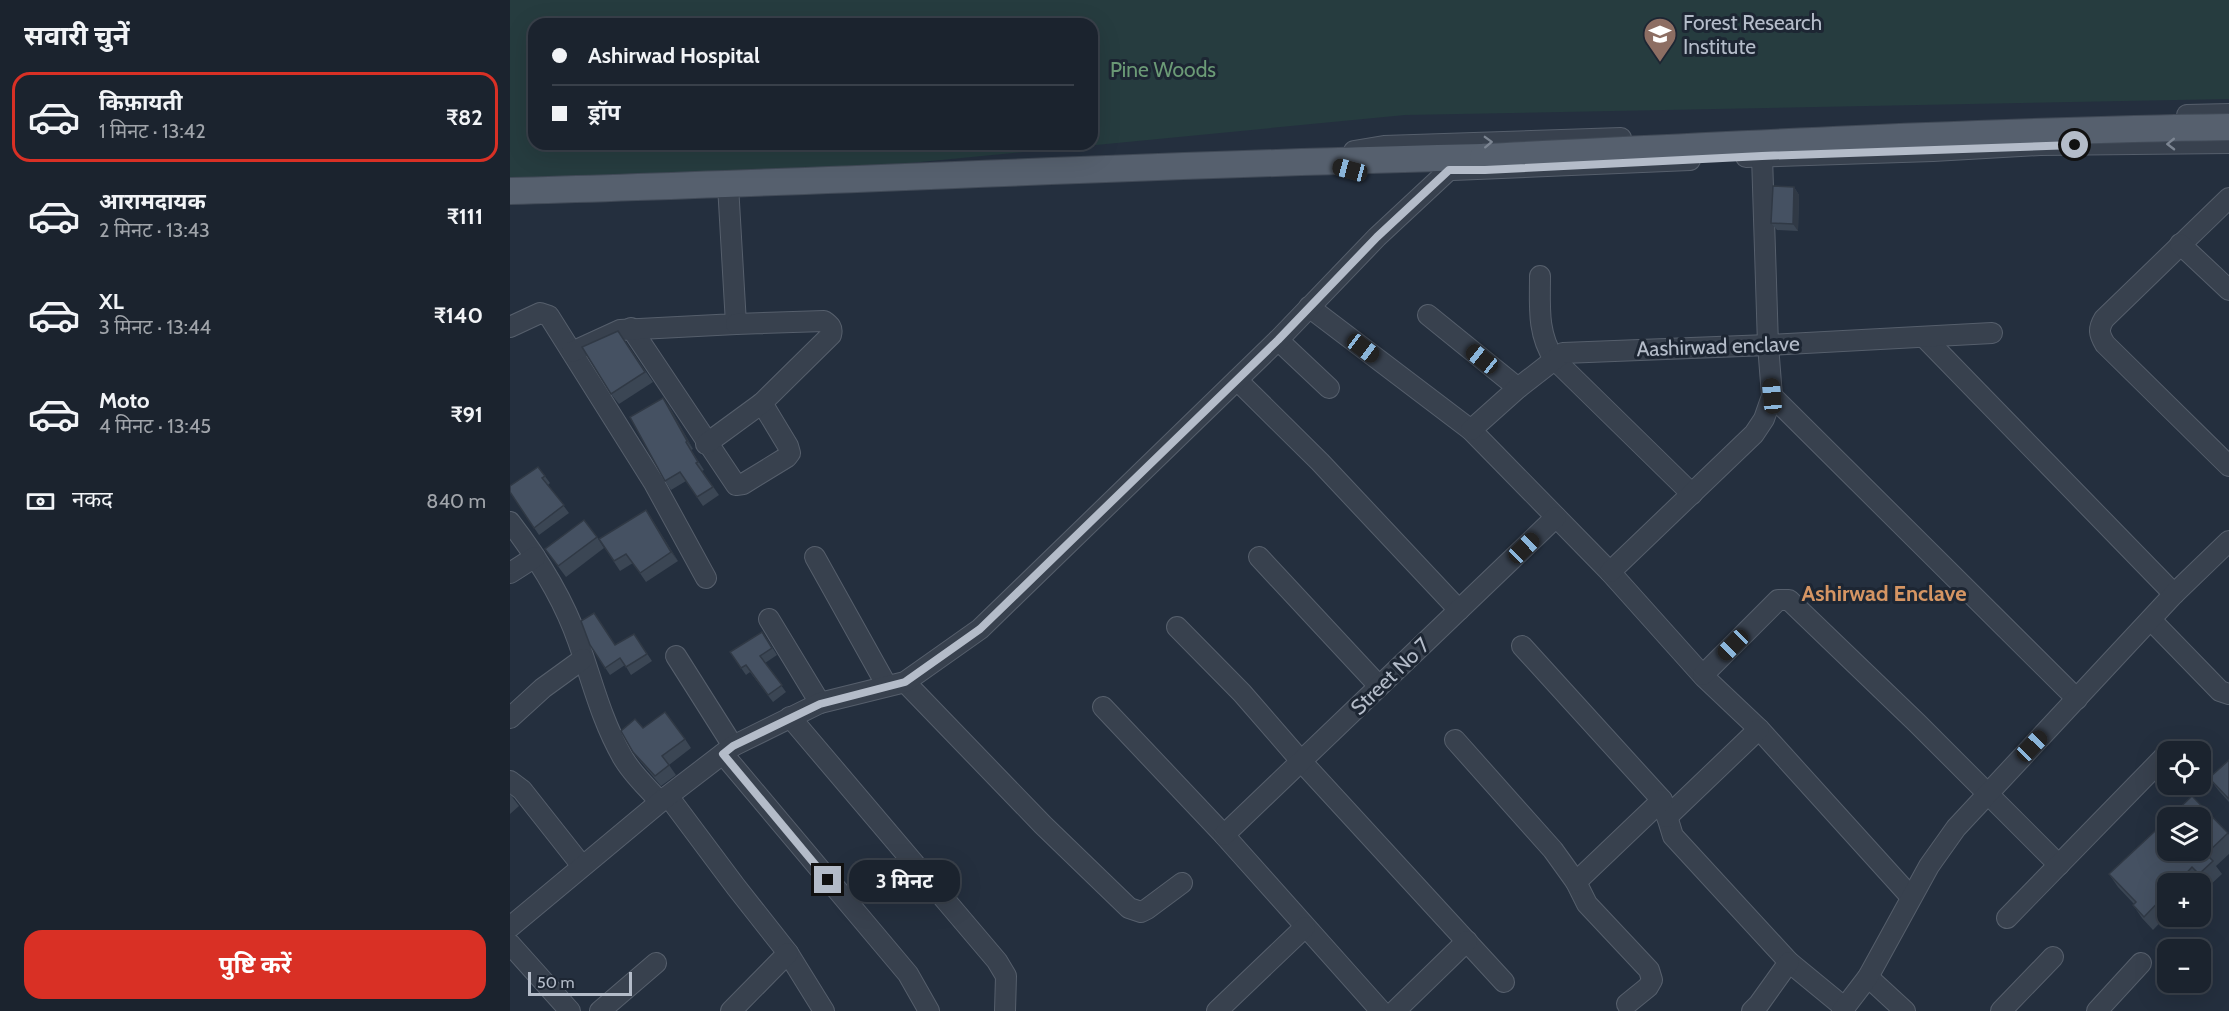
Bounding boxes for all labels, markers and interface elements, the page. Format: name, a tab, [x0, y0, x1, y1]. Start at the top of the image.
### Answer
place label: Forest Research Institute	[1683, 10, 1822, 59]
school or university icon: Forest Research Institute	[1642, 16, 1678, 63]
text: सवारी चुनें	[24, 19, 129, 52]
text: Ashirwad Hospital	[588, 42, 760, 69]
park label: Pine Woods	[1110, 57, 1216, 82]
text: किफ़ायती	[99, 89, 183, 116]
icon: car	[27, 90, 81, 144]
text: ड्रॉप	[588, 99, 621, 126]
text: ₹82	[446, 104, 483, 131]
text: 1 मिनट · 13:42	[99, 119, 206, 143]
route start	[2061, 131, 2088, 158]
one-way arrow	[1483, 136, 1492, 149]
one-way arrow	[2166, 137, 2175, 150]
car	[1330, 157, 1370, 183]
text: आरामदायक	[99, 188, 206, 215]
icon: car	[27, 189, 81, 243]
text: ₹111	[447, 203, 483, 230]
text: 2 मिनट · 13:43	[99, 218, 210, 242]
icon: car	[27, 288, 81, 342]
text: XL	[99, 288, 124, 315]
text: ₹140	[434, 302, 483, 329]
text: 3 मिनट · 13:44	[99, 315, 211, 339]
car	[1343, 330, 1383, 366]
street label: Aashirwad enclave	[1636, 331, 1800, 361]
car	[1462, 341, 1502, 377]
car	[1761, 377, 1783, 415]
icon: car	[27, 387, 81, 441]
text: Moto	[99, 387, 150, 414]
text: ₹91	[451, 401, 483, 428]
text: 4 मिनट · 13:45	[99, 414, 211, 438]
icon: cash	[24, 485, 57, 518]
text: नकद	[72, 486, 113, 513]
text: 840 m	[426, 489, 486, 513]
car	[1505, 529, 1543, 567]
district label: Ashirwad Enclave	[1802, 580, 1967, 607]
car	[1714, 626, 1752, 664]
street label: Street No 7	[1345, 632, 1435, 720]
car	[2013, 727, 2051, 765]
map controls	[2157, 741, 2211, 993]
button: locate	[2157, 741, 2211, 795]
button: layers	[2157, 807, 2211, 861]
callout: 3 मिनट	[849, 859, 960, 901]
route end	[814, 866, 841, 893]
text: 3 मिनट	[876, 869, 933, 893]
button: +	[2157, 873, 2211, 927]
button: पुष्टि करें	[24, 930, 486, 999]
button: −	[2157, 939, 2211, 993]
scale bar	[528, 969, 632, 996]
text: 50 m	[537, 973, 574, 992]

